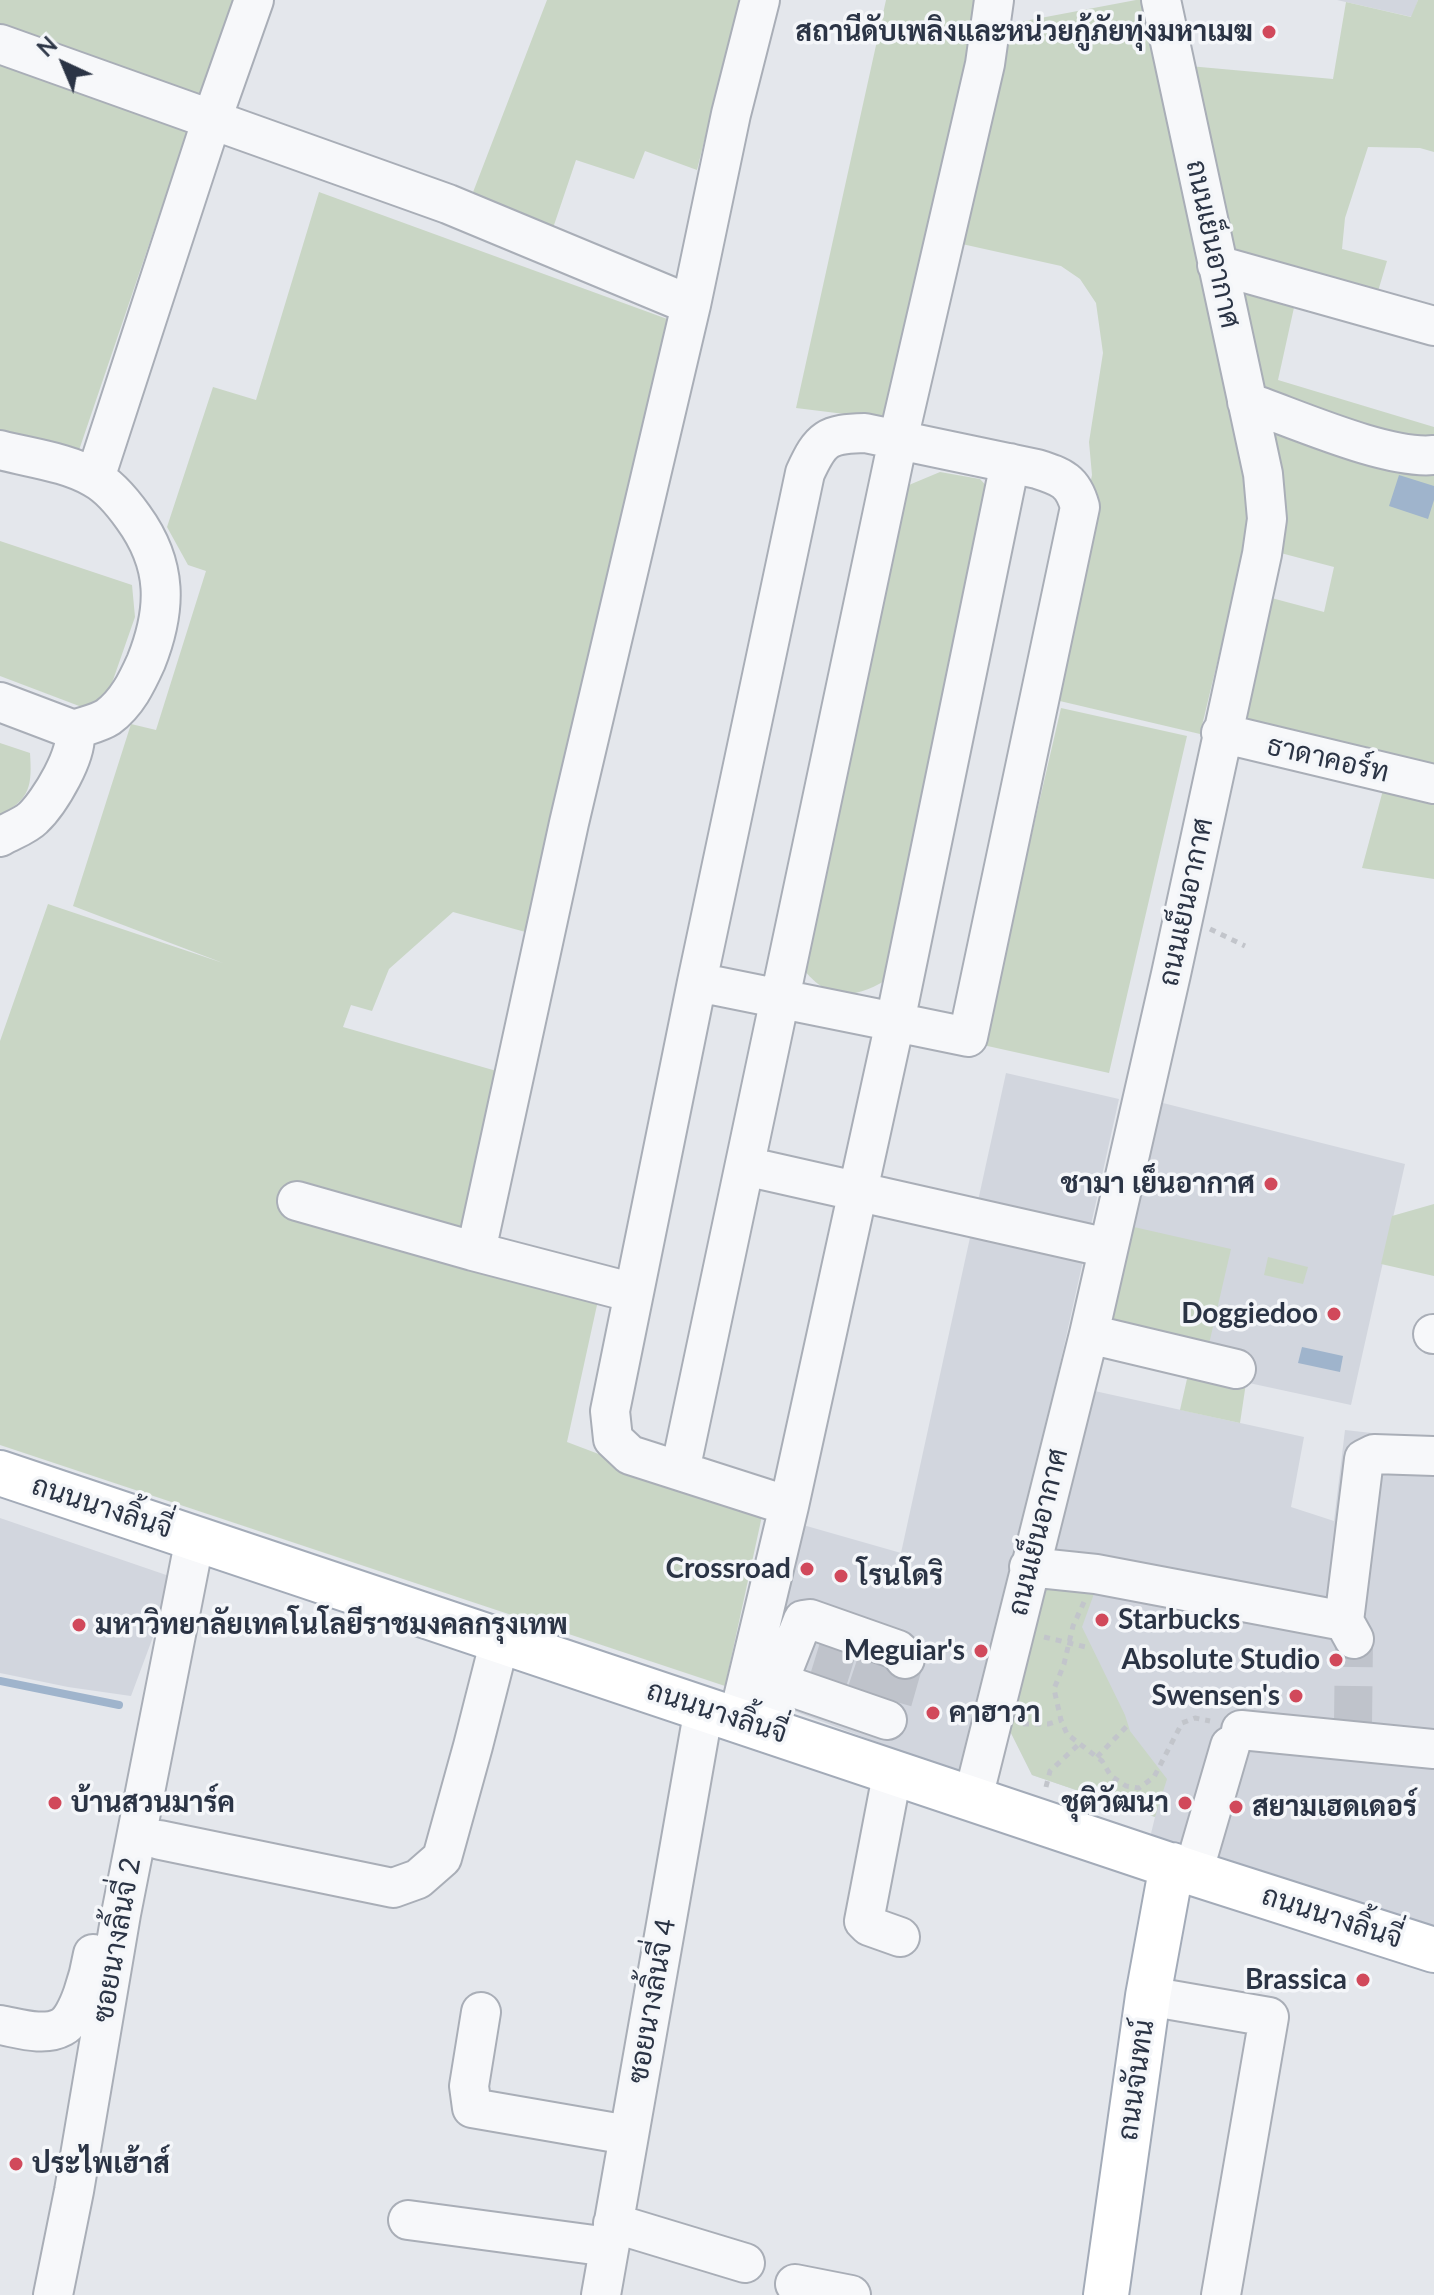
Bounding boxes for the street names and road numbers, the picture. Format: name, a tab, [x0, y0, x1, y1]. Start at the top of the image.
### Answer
street label: ถนนเย็นอากาศ	[1179, 157, 1247, 331]
street label: ธาดาคอร์ท	[1264, 729, 1392, 789]
street label: ถนนเย็นอากาศ	[1152, 815, 1220, 989]
street label: ถนนเย็นอากาศ	[1001, 1445, 1075, 1619]
street label: ถนนนางลิ้นจี่	[28, 1469, 176, 1545]
street label: ถนนนางลิ้นจี่	[643, 1674, 791, 1750]
street label: ซอยนางลิ้นจี่ 2	[86, 1855, 148, 2025]
street label: ถนนนางลิ้นจี่	[1258, 1879, 1406, 1955]
street label: ซอยนางลิ้นจี่ 4	[621, 1916, 683, 2086]
street label: ถนนจันทน์	[1111, 2017, 1161, 2143]

